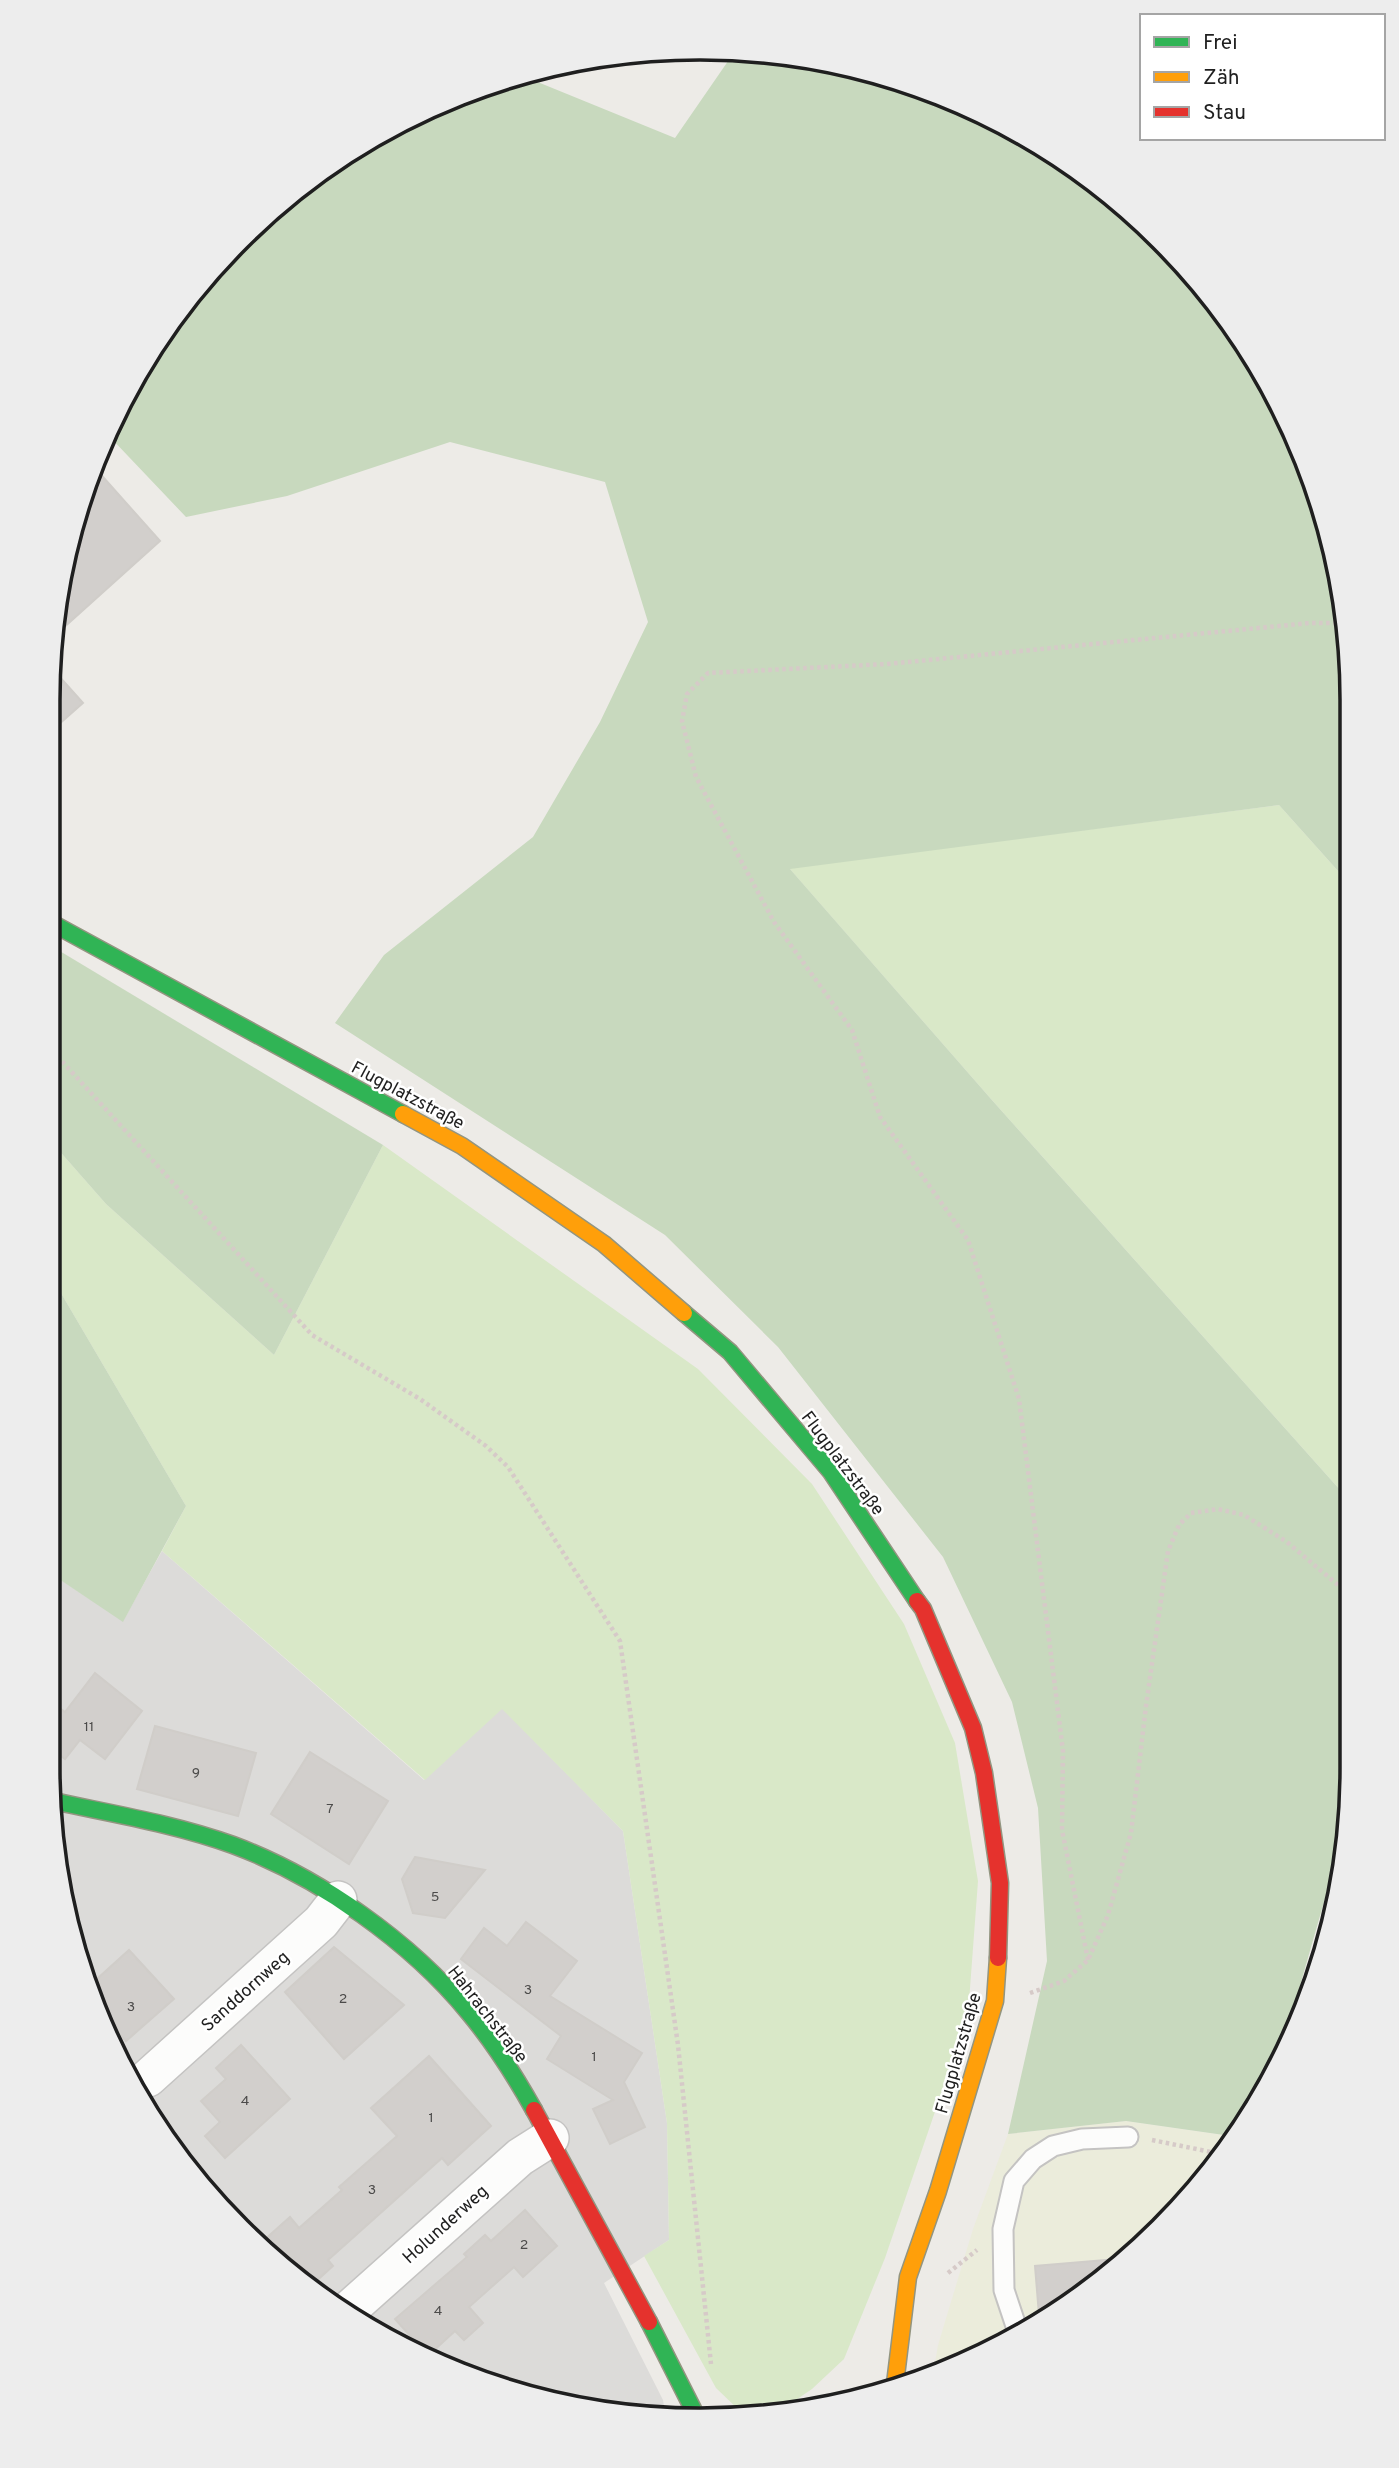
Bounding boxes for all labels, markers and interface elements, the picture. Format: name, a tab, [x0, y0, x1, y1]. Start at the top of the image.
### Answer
legend	[1140, 14, 1385, 140]
text: Frei	[1203, 30, 1238, 57]
text: Zäh	[1203, 65, 1240, 92]
text: Stau	[1203, 100, 1246, 127]
street label: Flugplatzstraße	[347, 1057, 468, 1136]
street label: Flugplatzstraße	[795, 1407, 889, 1521]
house number: 11	[84, 1719, 94, 1736]
house number: 9	[192, 1765, 200, 1782]
house number: 7	[326, 1801, 334, 1818]
house number: 5	[431, 1889, 439, 1906]
street label: Sanddornweg	[197, 1947, 295, 2038]
street label: Hahrachstraße	[442, 1962, 532, 2068]
house number: 3	[524, 1982, 532, 1999]
street label: Flugplatzstraße	[931, 1990, 988, 2117]
house number: 2	[339, 1991, 347, 2008]
house number: 3	[127, 1999, 135, 2016]
house number: 1	[591, 2049, 597, 2066]
house number: 4	[241, 2093, 249, 2110]
house number: 1	[428, 2110, 434, 2127]
street label: Holunderweg	[398, 2180, 494, 2270]
house number: 3	[368, 2182, 376, 2199]
house number: 2	[520, 2237, 528, 2254]
house number: 4	[434, 2303, 442, 2320]

